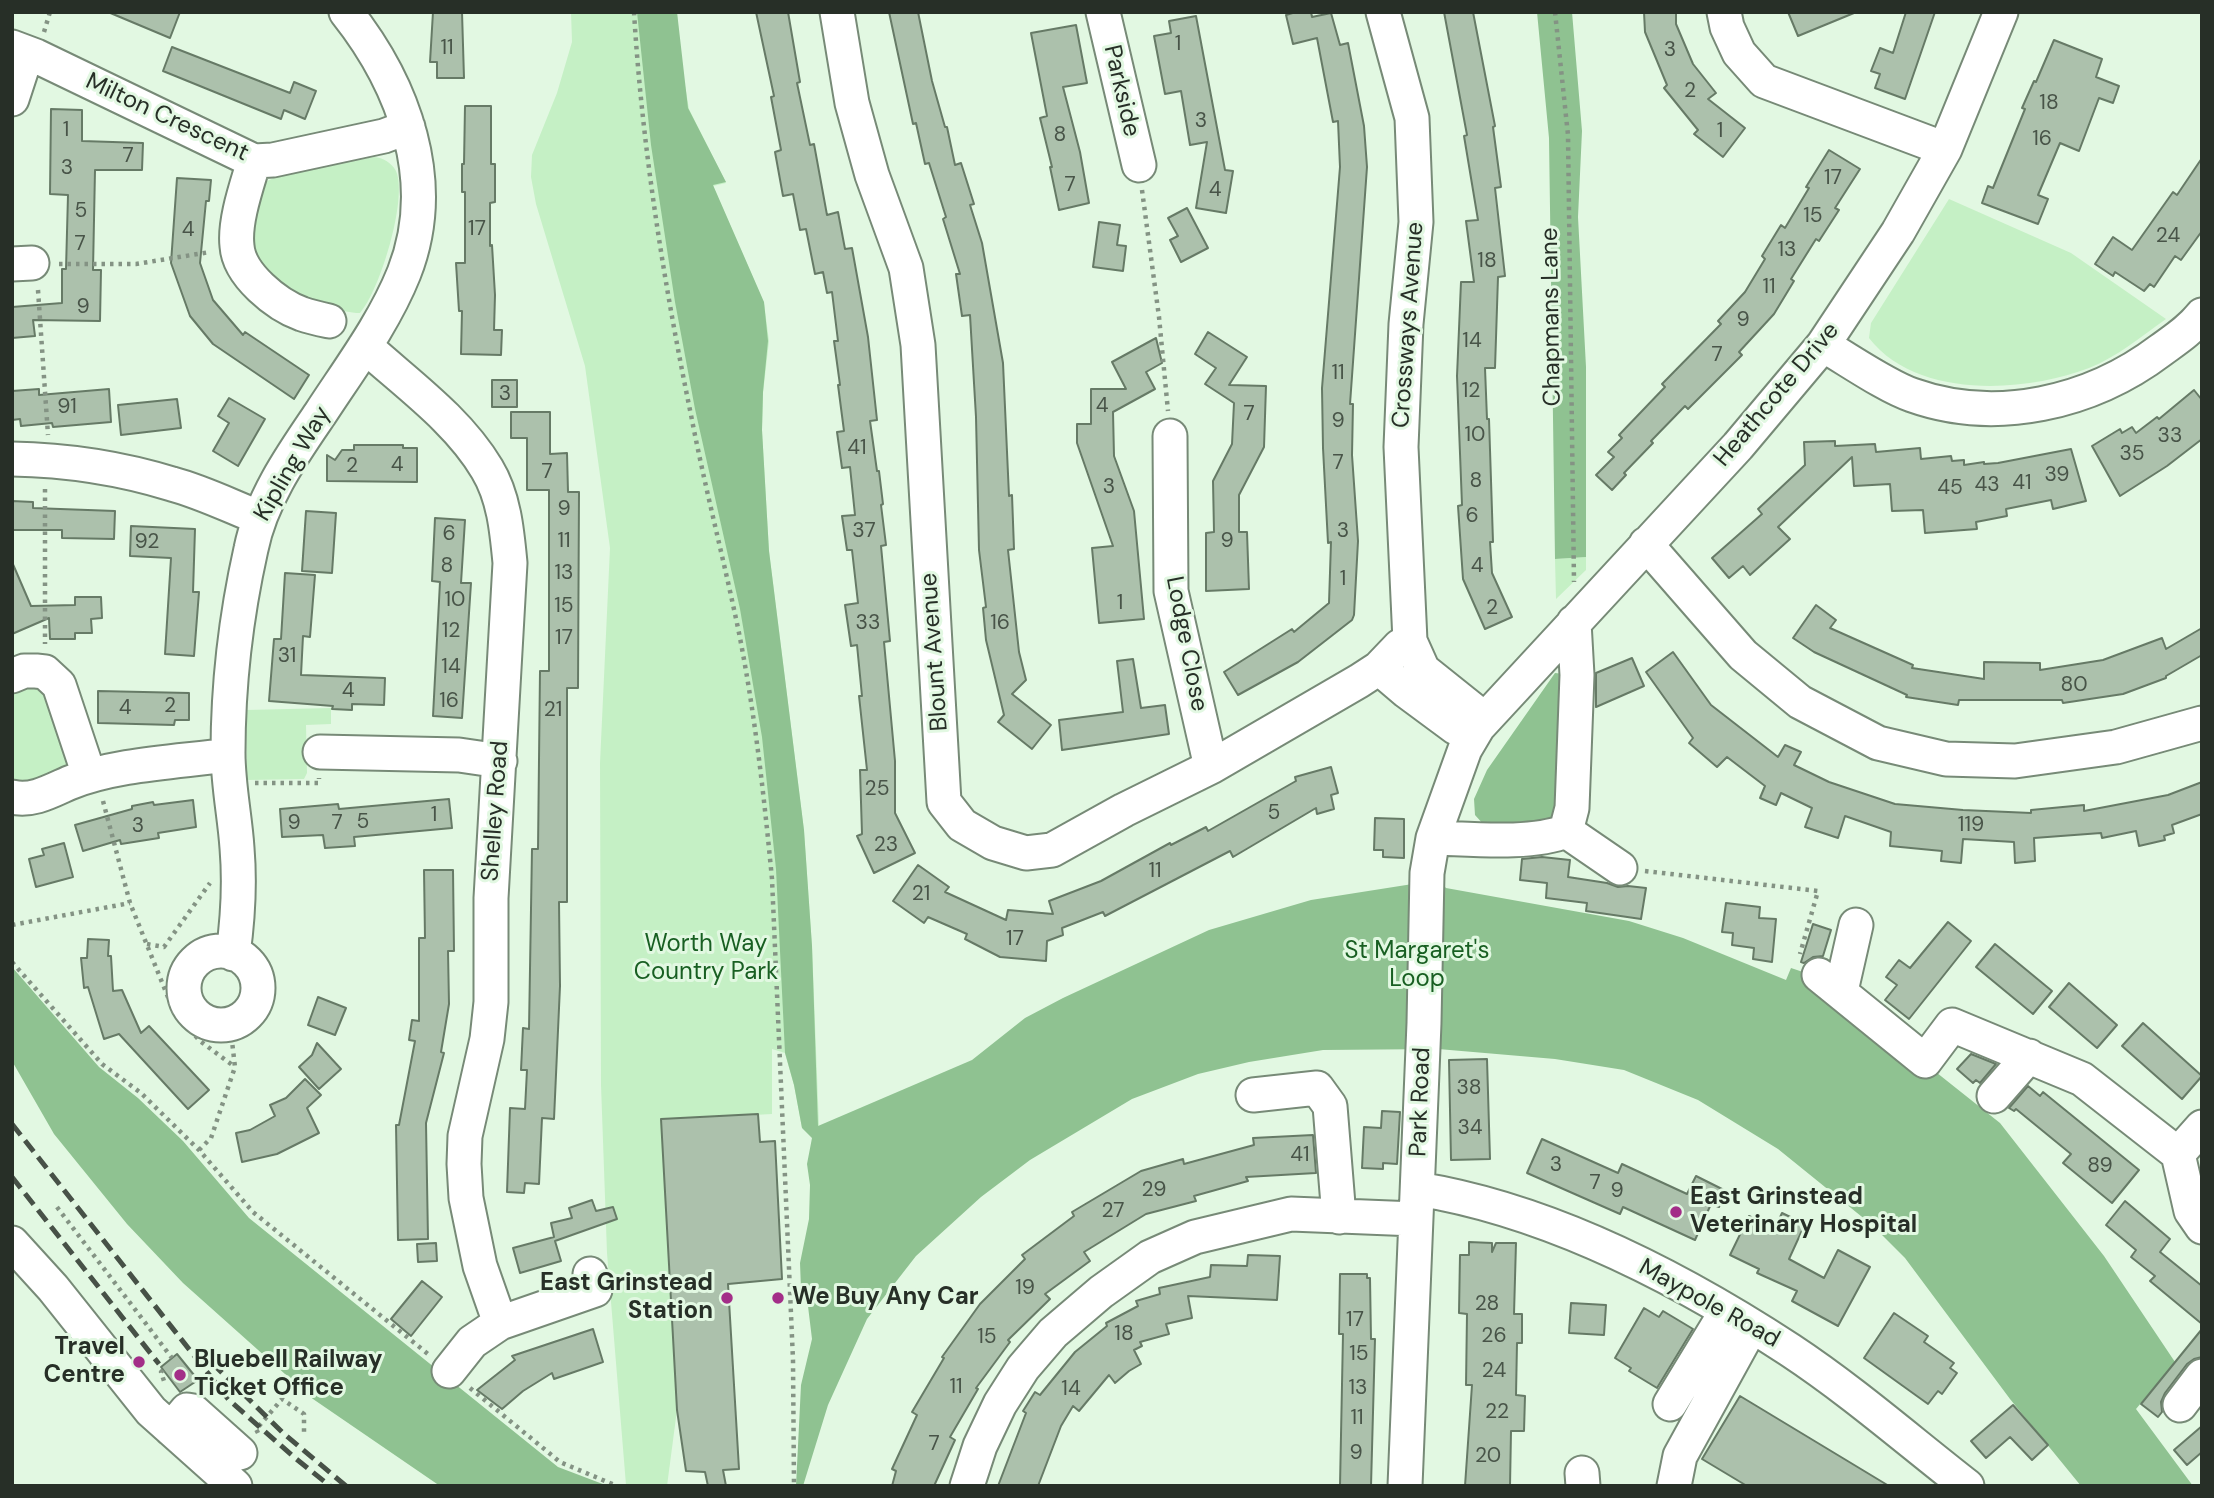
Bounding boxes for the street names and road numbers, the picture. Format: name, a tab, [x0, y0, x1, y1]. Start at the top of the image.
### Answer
street label: Parkside	[1096, 42, 1146, 140]
street label: Milton Crescent	[81, 68, 253, 168]
street label: Crossways Avenue	[1387, 221, 1431, 429]
street label: Chapmans Lane	[1536, 227, 1568, 407]
street label: Heathcote Drive	[1708, 317, 1846, 473]
street label: Kipling Way	[249, 402, 337, 526]
street label: Blount Avenue	[915, 572, 955, 732]
street label: Lodge Close	[1159, 574, 1213, 714]
street label: Shelley Road	[477, 740, 515, 882]
street label: Park Road	[1405, 1047, 1437, 1157]
street label: Maypole Road	[1633, 1253, 1785, 1355]

